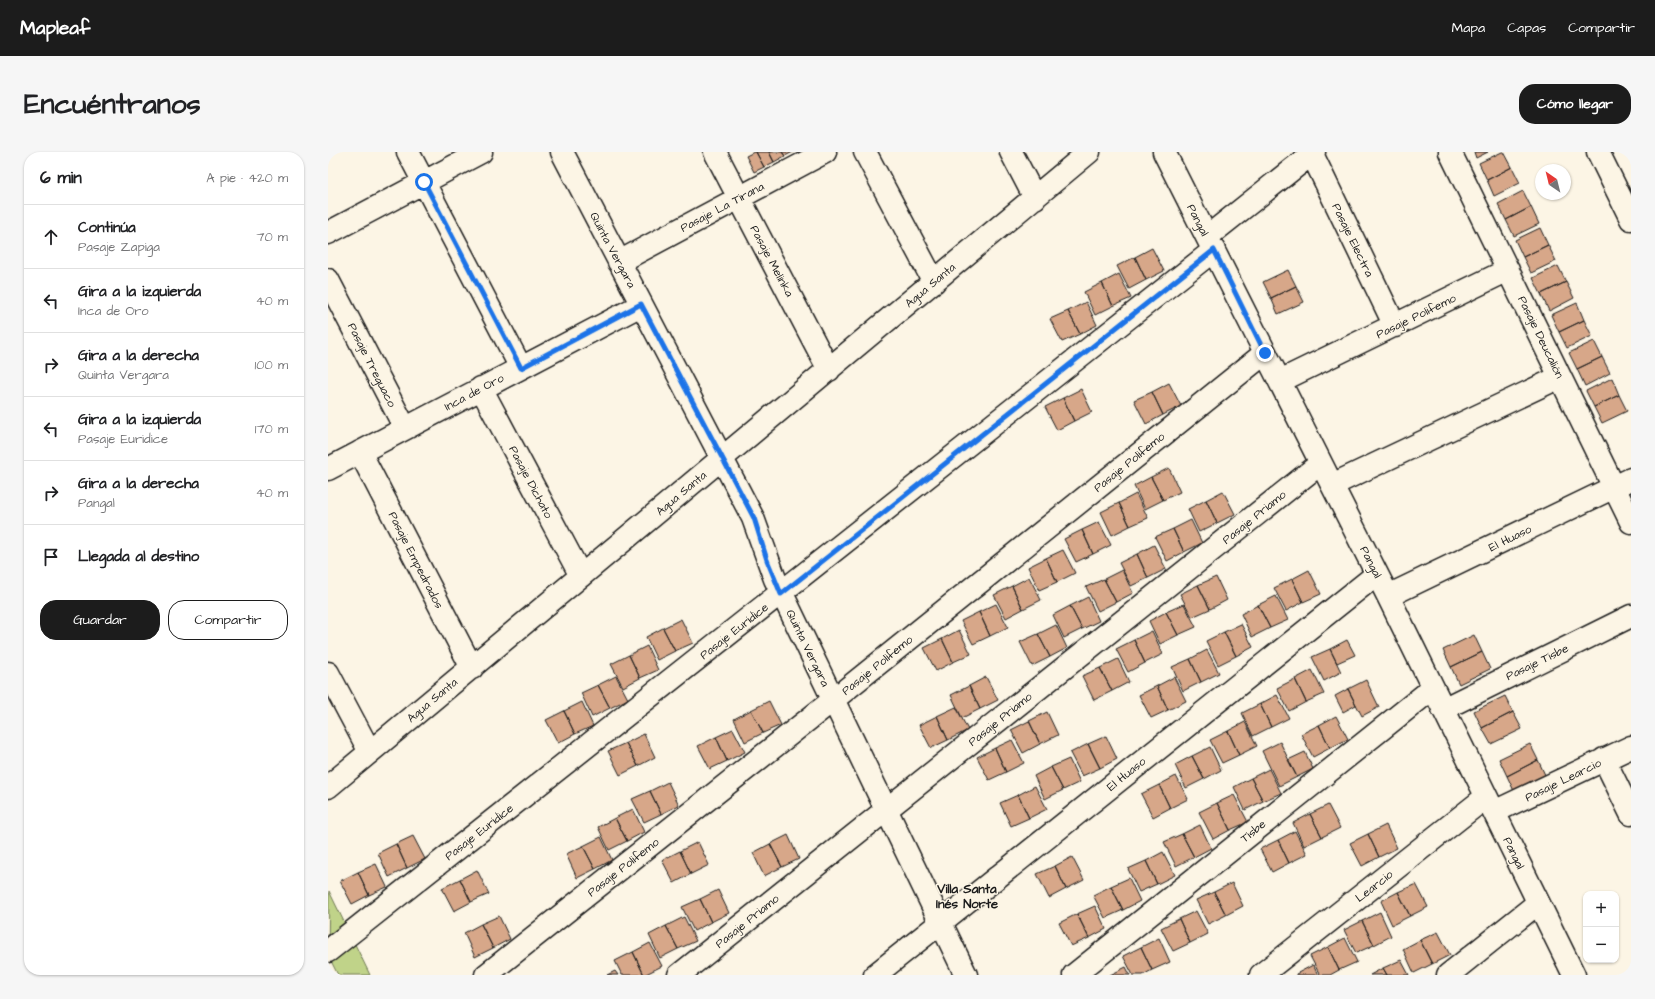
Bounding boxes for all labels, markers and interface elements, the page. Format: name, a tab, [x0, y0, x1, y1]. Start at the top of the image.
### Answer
text: Mapleaf	[20, 15, 90, 42]
text: Mapa	[1452, 18, 1485, 38]
text: Capas	[1507, 18, 1546, 38]
text: Compartir	[1568, 18, 1635, 38]
button: Cómo llegar	[1519, 84, 1631, 124]
text: Encuéntranos	[24, 85, 200, 124]
north arrow	[1535, 164, 1571, 200]
text: 6 min	[40, 166, 82, 190]
text: A pie · 420 m	[206, 169, 288, 187]
route start	[415, 173, 433, 191]
street label: Pasaje La Tirana	[677, 178, 767, 237]
street label: Pangal	[1181, 201, 1213, 240]
street label: Pasaje Electra	[1327, 201, 1378, 280]
street label: Quinta Vergara	[584, 209, 640, 292]
text: Continúa	[78, 217, 136, 238]
street label: Pasaje Melinka	[746, 222, 798, 300]
icon: ahead	[40, 226, 62, 248]
text: 70 m	[256, 228, 288, 246]
text: Pasaje Zapiga	[78, 238, 160, 256]
street label: Agua Santa	[901, 259, 960, 312]
text: Gira a la izquierda	[78, 281, 201, 302]
icon: left	[40, 290, 62, 312]
street label: Pasaje Polifemo	[1373, 290, 1459, 343]
text: 40 m	[256, 292, 288, 310]
street label: Pasaje Deucalión	[1513, 293, 1568, 381]
text: Inca de Oro	[78, 302, 149, 320]
street label: Pasaje Treguaco	[342, 320, 400, 411]
route end	[1256, 344, 1274, 362]
text: Gira a la derecha	[78, 345, 199, 366]
icon: right	[40, 354, 62, 376]
text: 100 m	[255, 356, 288, 374]
text: Quinta Vergara	[78, 366, 169, 384]
street label: Inca de Oro	[441, 370, 507, 415]
text: Gira a la izquierda	[78, 409, 201, 430]
icon: left	[40, 418, 62, 440]
text: 170 m	[255, 420, 288, 438]
street label: Pasaje Polifemo	[1090, 428, 1169, 496]
text: Pasaje Euridice	[78, 430, 168, 448]
street label: Pasaje Dichato	[504, 443, 557, 522]
street label: Agua Santa	[652, 467, 711, 520]
text: Gira a la derecha	[78, 473, 199, 494]
icon: right	[40, 482, 62, 504]
text: 40 m	[256, 484, 288, 502]
street label: Pasaje Priamo	[1219, 486, 1290, 548]
text: Pangal	[78, 494, 115, 512]
street label: Pasaje Empedrados	[384, 509, 447, 612]
street label: El Huaso	[1486, 521, 1535, 556]
street label: Pangal	[1354, 543, 1386, 582]
icon: arrive	[40, 546, 62, 568]
text: Llegada al destino	[78, 546, 199, 567]
street label: Pasaje Euridice	[696, 599, 773, 664]
button: Guardar	[40, 600, 160, 640]
button: Compartir	[168, 600, 288, 640]
street label: Quinta Vergara	[781, 607, 834, 690]
street label: Pasaje Polifemo	[838, 631, 917, 699]
street label: Pasaje Tisbe	[1503, 640, 1572, 685]
street label: Agua Santa	[403, 674, 462, 727]
street label: Pasaje Priamo	[965, 688, 1036, 750]
street label: El Huaso	[1103, 753, 1150, 795]
street label: Pasaje Learcio	[1522, 755, 1604, 806]
street label: Pasaje Euridice	[441, 800, 518, 865]
street label: Tisbe	[1237, 815, 1270, 847]
street label: Pasaje Polifemo	[584, 834, 663, 901]
street label: Pangal	[1498, 834, 1529, 873]
street label: Learcio	[1352, 866, 1397, 907]
district label: Villa Santa Inés Norte	[936, 880, 998, 913]
street label: Pasaje Priamo	[712, 890, 783, 952]
map controls	[1583, 891, 1619, 963]
button: +	[1583, 891, 1619, 927]
button: −	[1583, 927, 1619, 963]

